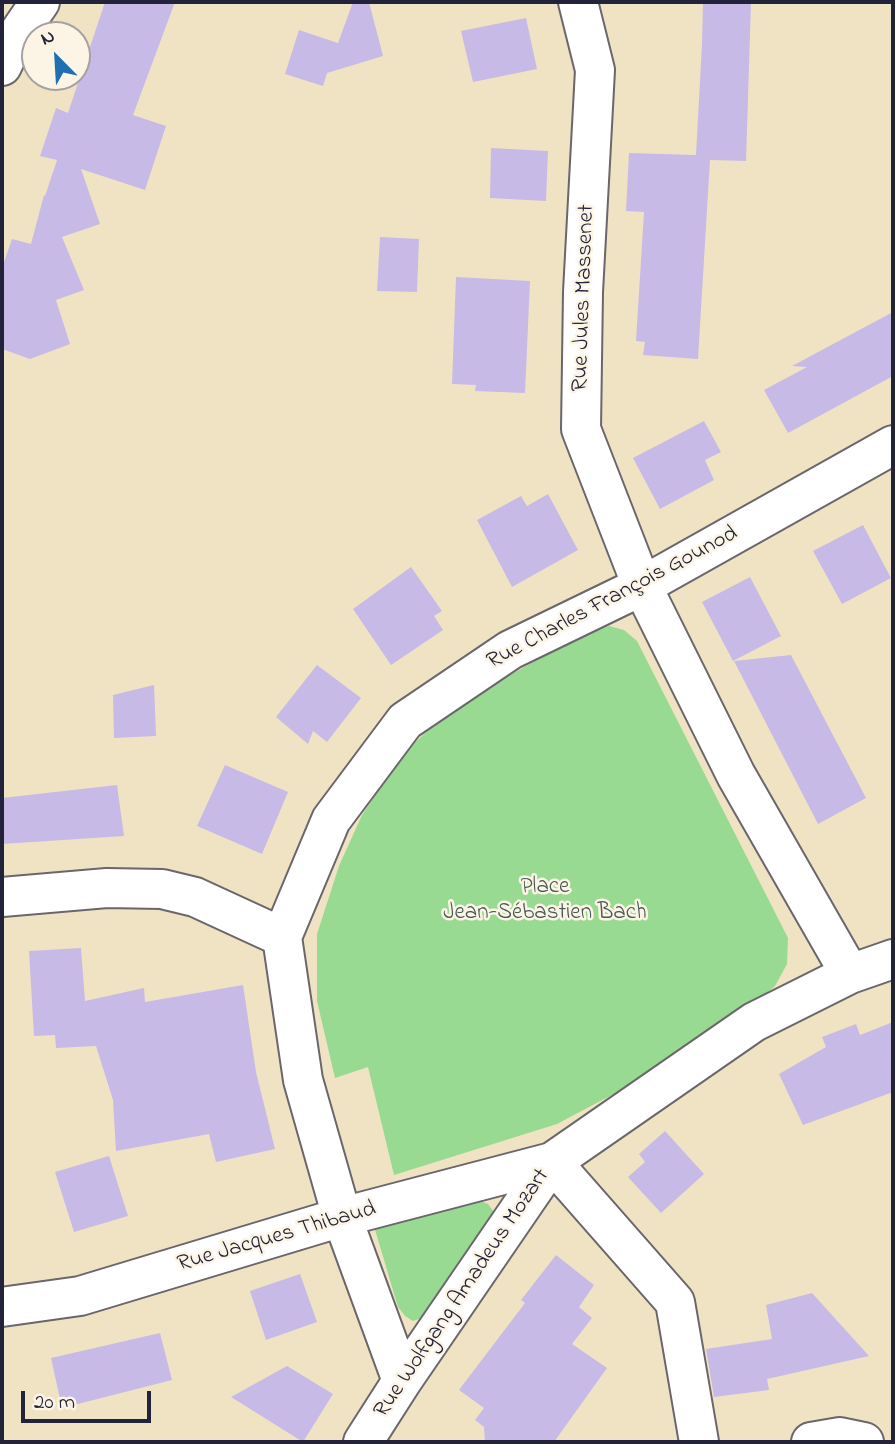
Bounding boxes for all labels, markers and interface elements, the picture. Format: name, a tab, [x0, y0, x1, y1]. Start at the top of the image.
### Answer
north arrow	[21, 21, 91, 91]
text: N	[37, 23, 59, 53]
street label: Rue Jules Massenet	[568, 204, 602, 392]
street label: Rue Charles François Gounod	[483, 521, 743, 677]
park label: Place Jean-Sébastien Bach	[443, 874, 647, 928]
street label: Rue Wolfgang Amadeus Mozart	[369, 1164, 557, 1424]
street label: Rue Jacques Thibaud	[175, 1196, 379, 1280]
scale bar	[24, 1378, 154, 1422]
text: 20 m	[34, 1388, 75, 1418]

